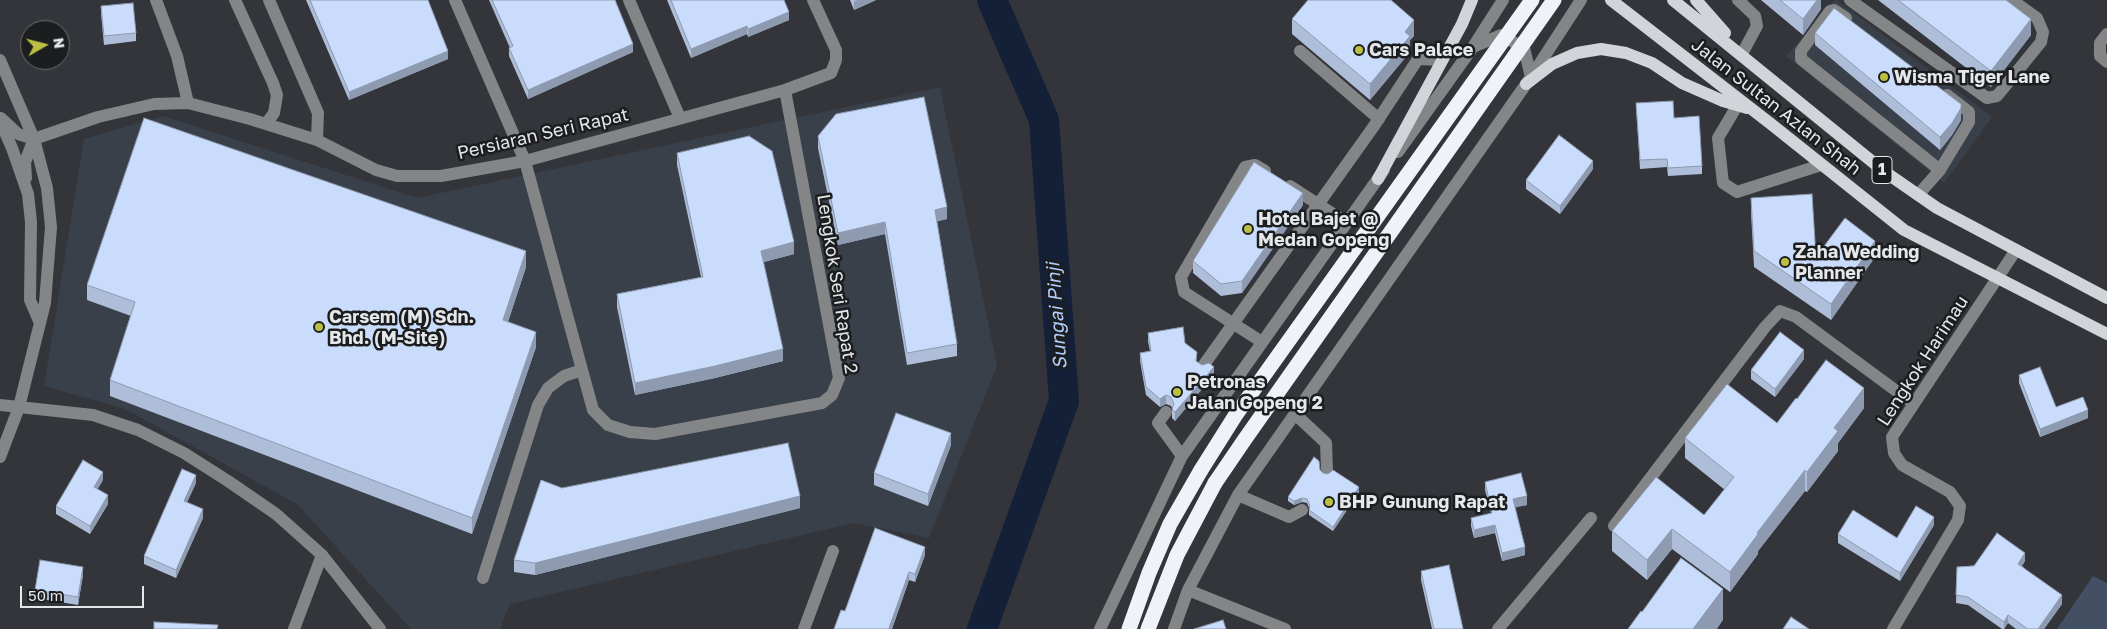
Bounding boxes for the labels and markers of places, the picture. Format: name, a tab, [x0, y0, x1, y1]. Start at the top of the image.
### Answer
place label: Cars Palace	[1369, 39, 1473, 61]
marker: Cars Palace	[1353, 44, 1365, 56]
place label: Wisma Tiger Lane	[1894, 66, 2050, 88]
marker: Wisma Tiger Lane	[1878, 71, 1890, 83]
place label: Hotel Bajet @ Medan Gopeng	[1258, 208, 1389, 250]
marker: Hotel Bajet @ Medan Gopeng	[1242, 223, 1254, 235]
place label: Zaha Wedding Planner	[1795, 241, 1919, 284]
marker: Zaha Wedding Planner	[1779, 256, 1791, 268]
place label: Carsem (M) Sdn. Bhd. (M-Site)	[329, 306, 474, 348]
marker: Carsem (M) Sdn. Bhd. (M-Site)	[313, 321, 325, 333]
place label: Petronas Jalan Gopeng 2	[1187, 371, 1323, 414]
marker: Petronas Jalan Gopeng 2	[1171, 386, 1183, 398]
place label: BHP Gunung Rapat	[1339, 491, 1505, 513]
marker: BHP Gunung Rapat	[1323, 496, 1335, 508]

